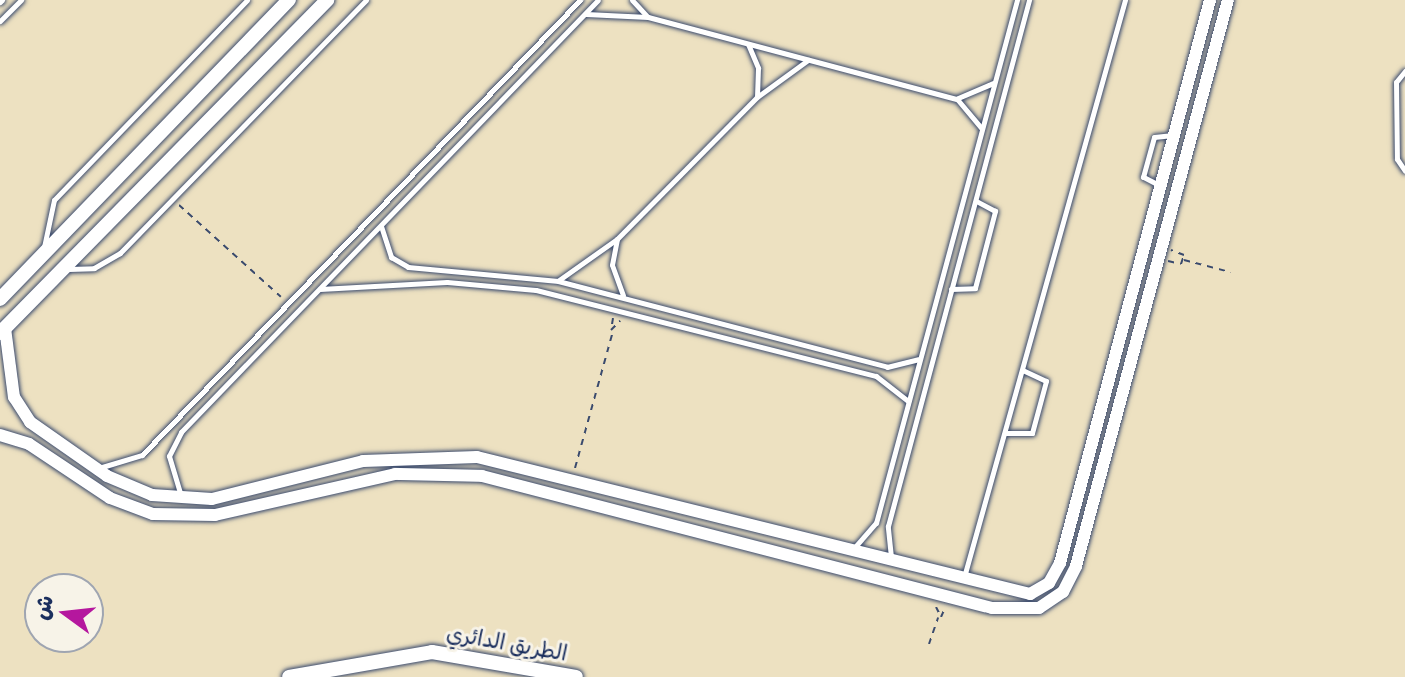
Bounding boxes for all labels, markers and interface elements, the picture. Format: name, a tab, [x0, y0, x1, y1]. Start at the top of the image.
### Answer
north arrow	[24, 573, 104, 653]
text: ش	[26, 592, 59, 623]
street label: الطريق الدائري	[445, 619, 569, 667]

